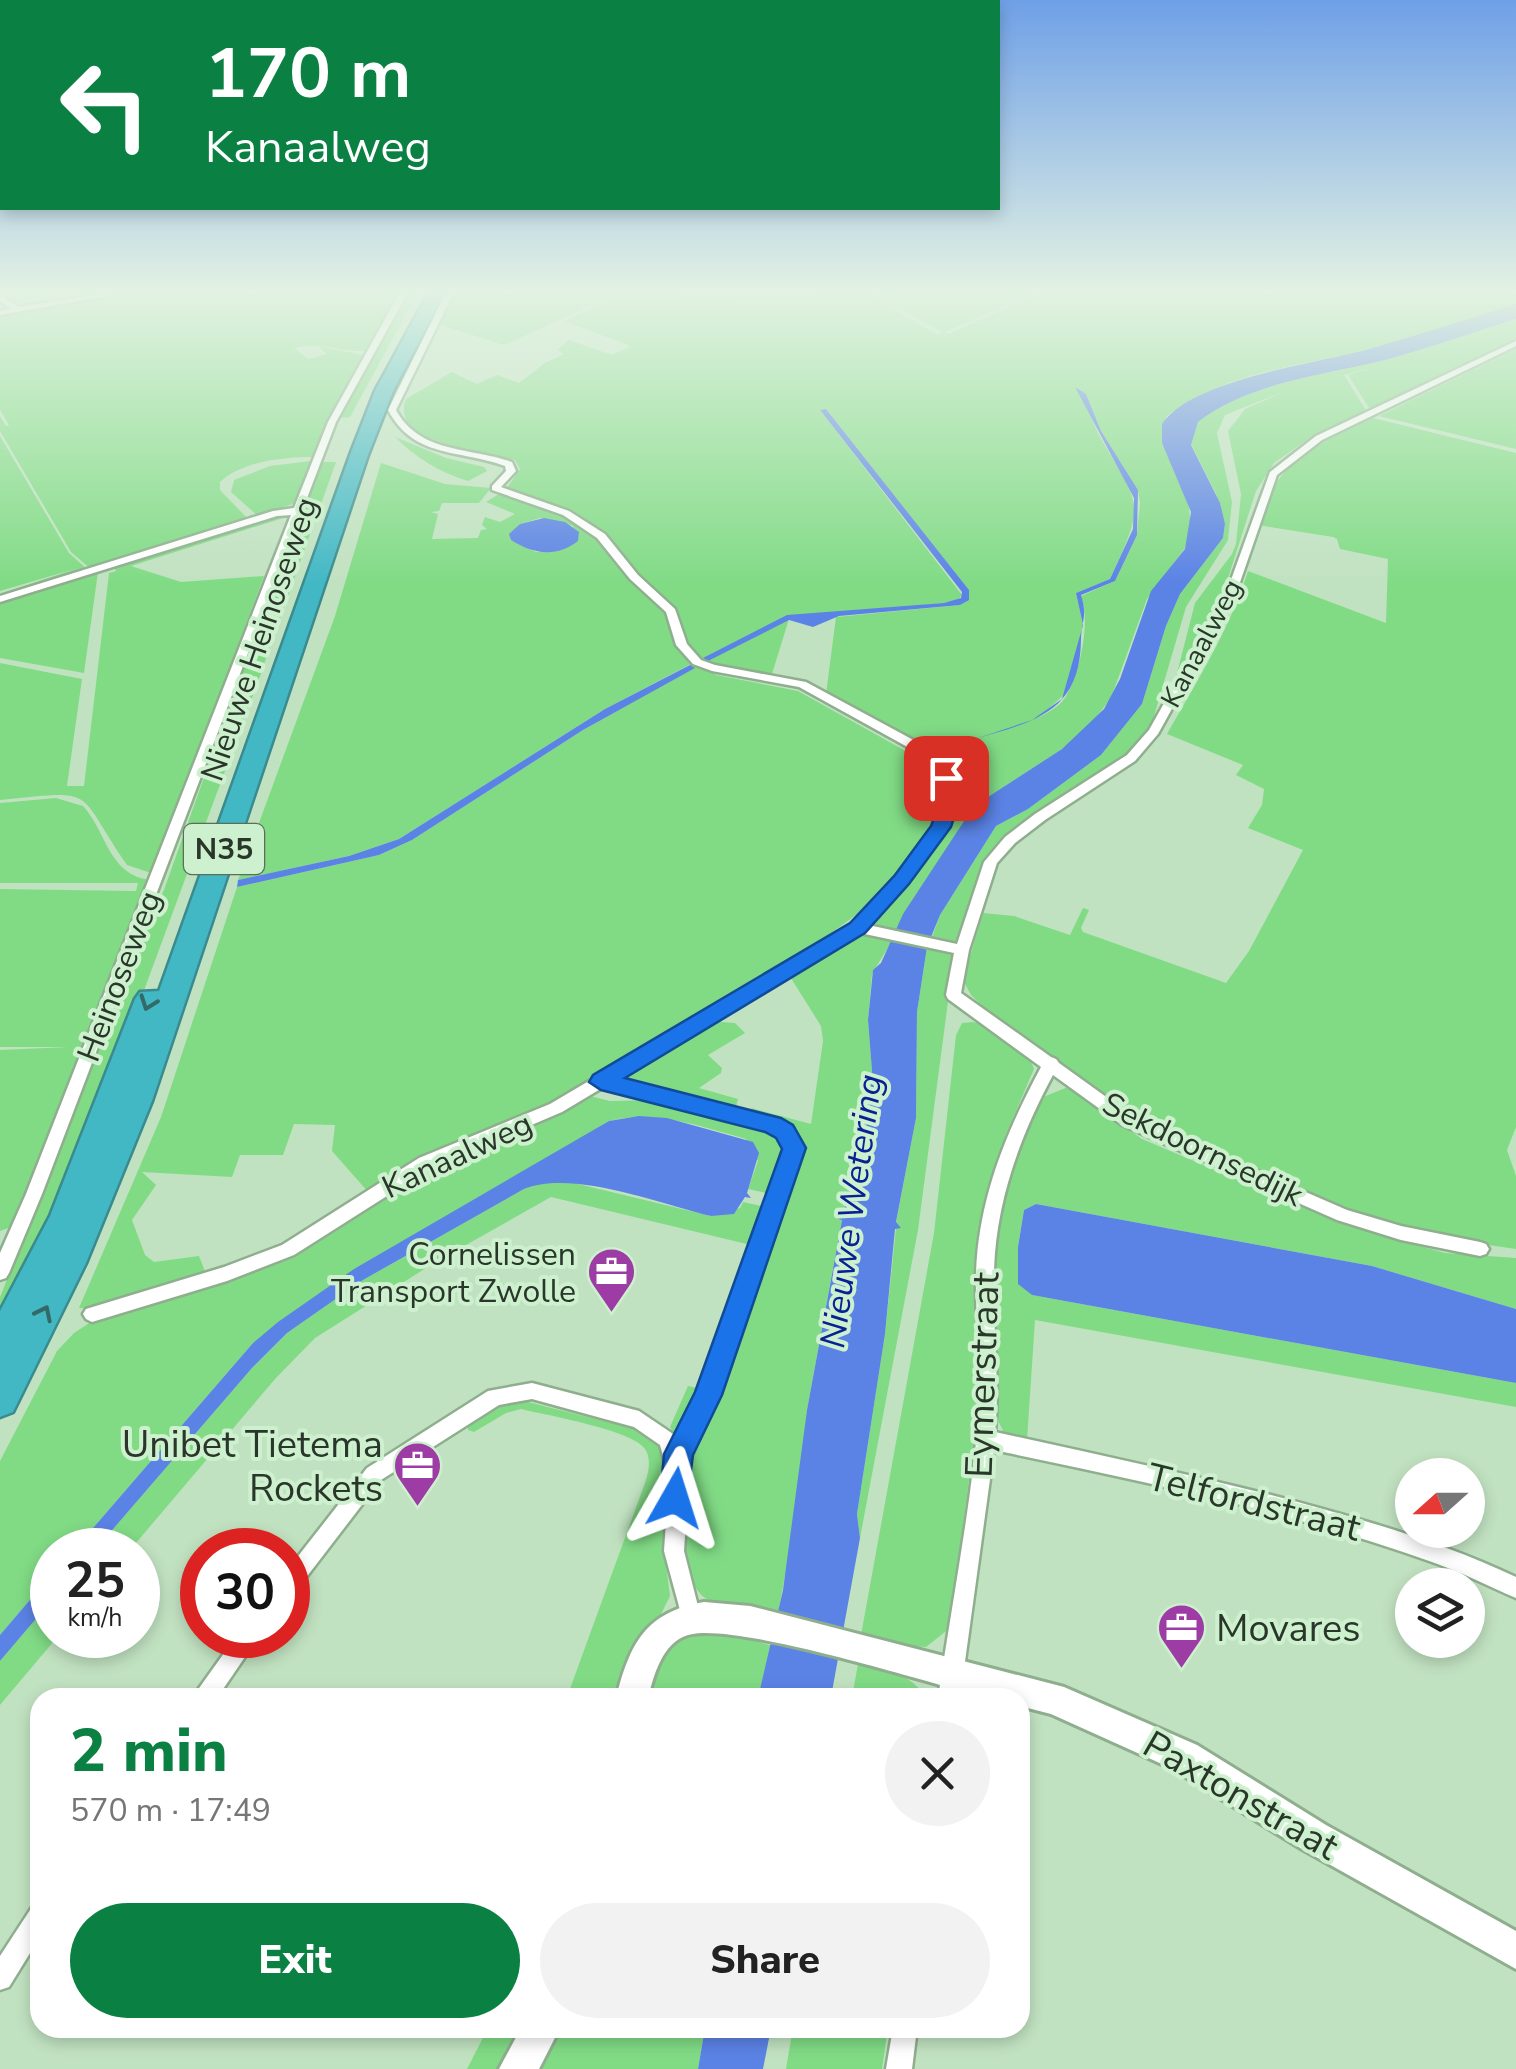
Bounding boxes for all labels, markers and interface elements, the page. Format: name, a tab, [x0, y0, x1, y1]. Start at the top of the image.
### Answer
text: 170 m	[205, 26, 411, 122]
icon: left	[40, 40, 170, 170]
text: Kanaalweg	[205, 117, 431, 178]
street label: Nieuwe Heinoseweg	[191, 492, 328, 787]
street label: Kanaalweg	[1152, 573, 1252, 714]
pin	[904, 736, 989, 821]
icon: arrive	[919, 751, 974, 806]
road number: N35	[184, 824, 264, 874]
street label: Heinoseweg	[67, 885, 172, 1068]
one-way arrow	[139, 994, 160, 1011]
water label: Nieuwe Wetering	[809, 1071, 894, 1351]
street label: Sekdoornsedijk	[1095, 1082, 1311, 1217]
street label: Kanaalweg	[375, 1102, 539, 1209]
place label: Cornelissen Transport Zwolle	[331, 1233, 576, 1313]
office icon: Cornelissen Transport Zwolle	[585, 1246, 637, 1314]
street label: Eymerstraat	[953, 1271, 1012, 1479]
one-way arrow	[32, 1305, 52, 1323]
place label: Unibet Tietema Rockets	[122, 1419, 383, 1514]
office icon: Unibet Tietema Rockets	[392, 1440, 444, 1508]
position arrow	[623, 1446, 727, 1550]
street label: Telfordstraat	[1142, 1451, 1367, 1554]
north arrow	[1395, 1458, 1485, 1548]
map controls	[1395, 1458, 1485, 1658]
speed limit sign: 30	[180, 1528, 310, 1658]
text: 25	[65, 1546, 125, 1615]
button: layers	[1395, 1568, 1485, 1658]
text: km/h	[67, 1601, 123, 1635]
office icon: Movares	[1155, 1602, 1207, 1670]
place label: Movares	[1216, 1603, 1361, 1654]
text: 2 min	[70, 1710, 228, 1792]
street label: Paxtonstraat	[1134, 1719, 1348, 1872]
button: close	[885, 1721, 990, 1826]
text: 570 m · 17:49	[70, 1789, 271, 1832]
button: Exit	[70, 1903, 520, 2018]
button: Share	[540, 1903, 990, 2018]

